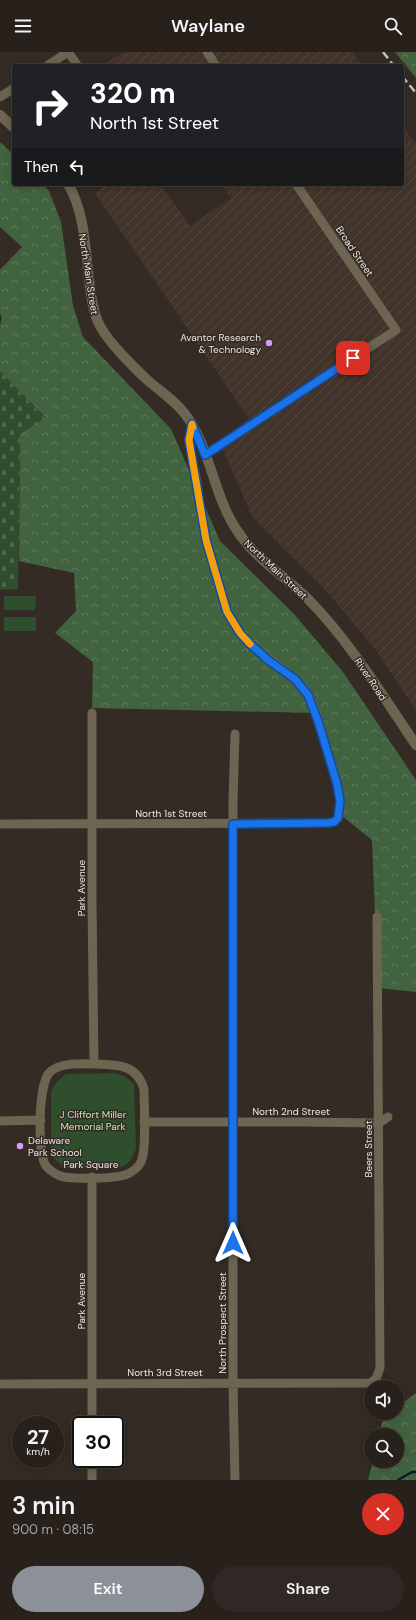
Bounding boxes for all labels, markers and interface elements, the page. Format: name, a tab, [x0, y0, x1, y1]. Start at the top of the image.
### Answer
text: Waylane	[171, 14, 245, 38]
icon: menu	[12, 15, 34, 37]
icon: search	[382, 15, 404, 37]
text: 320 m	[90, 75, 176, 112]
icon: right	[24, 80, 76, 132]
text: North 1st Street	[90, 111, 219, 135]
icon: left	[66, 156, 88, 178]
text: Then	[24, 157, 58, 177]
street label: Broad Street	[333, 224, 376, 279]
street label: North Main Street	[76, 233, 101, 316]
place label: Avantor Research & Technology	[180, 331, 261, 356]
marker: Avantor Research & Technology	[264, 338, 274, 348]
pin	[336, 341, 370, 375]
icon: arrive	[342, 347, 364, 369]
street label: North Main Street	[241, 537, 310, 602]
street label: River Road	[352, 655, 390, 703]
street label: North 1st Street	[135, 807, 207, 820]
street label: Park Avenue	[75, 859, 88, 916]
street label: North 2nd Street	[252, 1105, 330, 1118]
park label: J Cliffort Miller Memorial Park	[60, 1108, 127, 1133]
street label: Beers Street	[362, 1120, 375, 1178]
place label: Delaware Park School	[28, 1134, 82, 1159]
marker: Delaware Park School	[15, 1141, 25, 1151]
street label: Park Square	[64, 1158, 119, 1171]
position arrow	[212, 1222, 254, 1264]
street label: Park Avenue	[75, 1272, 88, 1329]
street label: North Prospect Street	[216, 1272, 229, 1374]
street label: North 3rd Street	[127, 1366, 203, 1379]
map controls	[364, 1380, 404, 1468]
button: sound	[364, 1380, 404, 1420]
speed limit sign: 30	[72, 1416, 124, 1468]
text: 27	[27, 1424, 49, 1450]
button: search	[364, 1428, 404, 1468]
text: km/h	[26, 1445, 50, 1458]
text: 3 min	[12, 1490, 75, 1521]
button: close	[362, 1493, 404, 1535]
text: 900 m · 08:15	[12, 1521, 94, 1538]
button: Exit	[12, 1566, 204, 1612]
button: Share	[212, 1566, 404, 1612]

